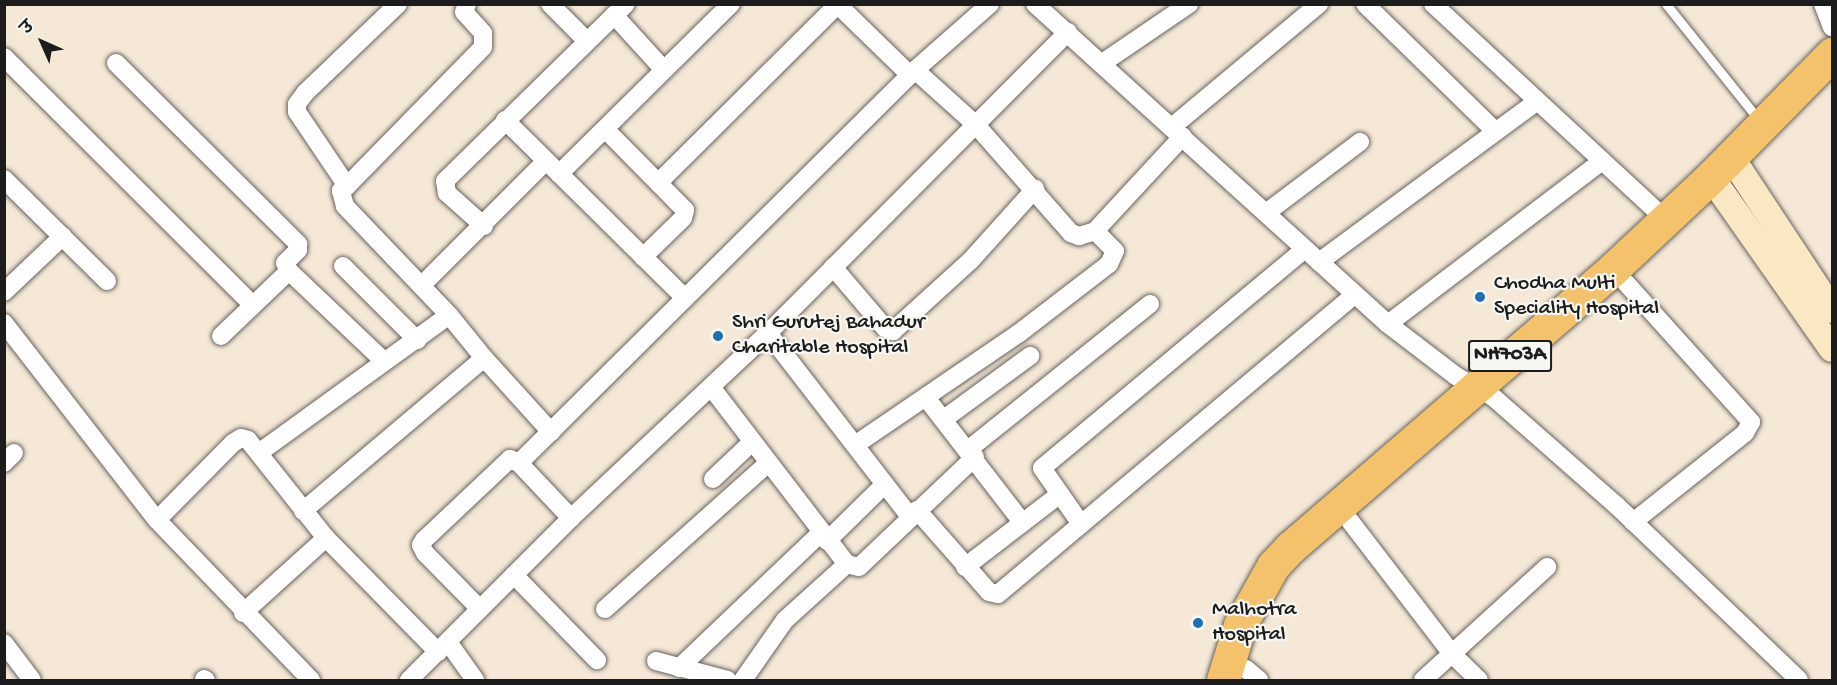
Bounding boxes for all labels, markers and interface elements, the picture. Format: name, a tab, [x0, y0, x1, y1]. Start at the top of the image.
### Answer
north arrow	[12, 12, 72, 72]
text: उ	[18, 18, 39, 39]
place label: Chodha Multi Speciality Hospital	[1494, 271, 1659, 322]
marker: Chodha Multi Speciality Hospital	[1471, 288, 1489, 306]
place label: Shri Gurutej Bahadur Charitable Hospital	[732, 310, 925, 362]
marker: Shri Gurutej Bahadur Charitable Hospital	[709, 327, 727, 345]
road number: NH703A	[1468, 338, 1552, 374]
place label: Malhotra Hospital	[1212, 597, 1297, 648]
marker: Malhotra Hospital	[1189, 614, 1207, 632]

